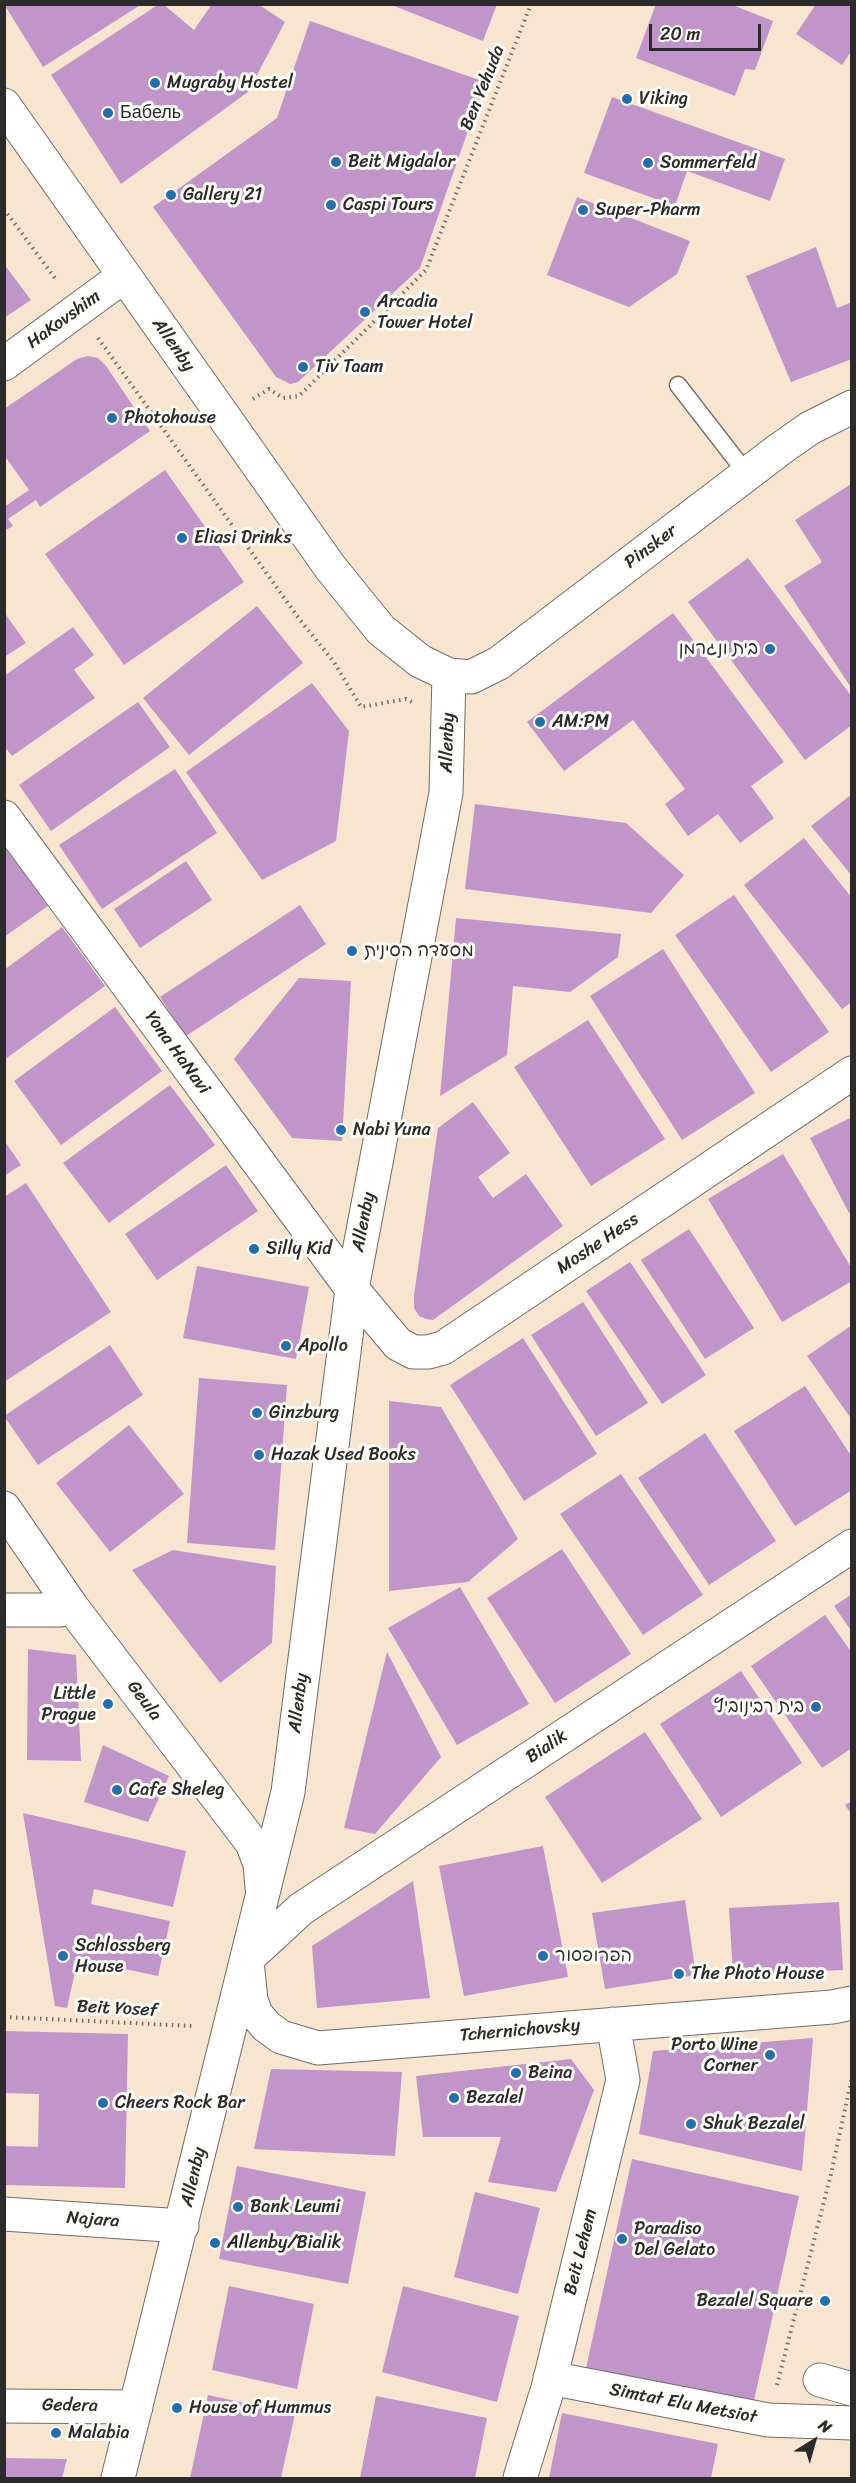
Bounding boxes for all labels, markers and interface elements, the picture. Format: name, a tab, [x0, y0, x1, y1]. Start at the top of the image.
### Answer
scale bar	[652, 12, 764, 50]
text: 20 m	[660, 18, 700, 50]
street label: Ben Yehuda	[456, 42, 510, 134]
place label: Mugraby Hostel	[167, 72, 293, 94]
marker: Mugraby Hostel	[148, 76, 162, 90]
place label: Viking	[639, 88, 688, 110]
marker: Viking	[620, 92, 634, 106]
place label: Бабель	[120, 102, 181, 124]
marker: Бабель	[101, 106, 115, 120]
place label: Beit Migdalor	[348, 151, 455, 173]
place label: Sommerfeld	[660, 152, 756, 174]
marker: Beit Migdalor	[329, 155, 343, 169]
marker: Sommerfeld	[641, 156, 655, 170]
place label: Gallery 21	[183, 184, 262, 206]
marker: Gallery 21	[164, 188, 178, 202]
place label: Caspi Tours	[343, 194, 434, 216]
marker: Caspi Tours	[324, 198, 338, 212]
place label: Super-Pharm	[595, 199, 701, 221]
marker: Super-Pharm	[576, 203, 590, 217]
street label: HaKovshim	[23, 286, 105, 354]
place label: Arcadia Tower Hotel	[377, 291, 472, 334]
marker: Arcadia Tower Hotel	[358, 305, 372, 319]
street label: Allenby	[147, 314, 199, 376]
place label: Tiv Taam	[315, 356, 383, 378]
marker: Tiv Taam	[296, 360, 310, 374]
place label: Photohouse	[124, 407, 216, 429]
marker: Photohouse	[105, 411, 119, 425]
street label: Pinsker	[621, 520, 681, 574]
place label: Eliasi Drinks	[194, 527, 292, 549]
marker: Eliasi Drinks	[175, 531, 189, 545]
place label: בית ונגרמן	[679, 638, 758, 660]
marker: בית ונגרמן	[763, 642, 777, 656]
place label: AM:PM	[552, 711, 609, 733]
street label: Allenby	[436, 712, 460, 774]
marker: AM:PM	[533, 715, 547, 729]
place label: מסעדה הסינית	[364, 940, 474, 962]
marker: מסעדה הסינית	[345, 944, 359, 958]
street label: Yona HaNavi	[140, 1007, 214, 1099]
place label: Nabi Yuna	[353, 1119, 430, 1141]
marker: Nabi Yuna	[334, 1123, 348, 1137]
street label: Allenby	[348, 1190, 380, 1254]
street label: Moshe Hess	[553, 1209, 643, 1279]
place label: Silly Kid	[266, 1238, 332, 1260]
marker: Silly Kid	[247, 1242, 261, 1256]
place label: Apollo	[298, 1335, 348, 1357]
marker: Apollo	[279, 1339, 293, 1353]
place label: Ginzburg	[269, 1402, 339, 1424]
marker: Ginzburg	[250, 1406, 264, 1420]
place label: Hazak Used Books	[271, 1444, 416, 1466]
marker: Hazak Used Books	[252, 1448, 266, 1462]
street label: Allenby	[285, 1672, 313, 1734]
street label: Geula	[122, 1677, 166, 1725]
place label: Little Prague	[41, 1683, 96, 1726]
place label: בית רבינוביץ	[714, 1696, 804, 1718]
marker: Little Prague	[101, 1697, 115, 1711]
marker: בית רבינוביץ	[809, 1700, 823, 1714]
street label: Bialik	[522, 1725, 572, 1769]
place label: Cafe Sheleg	[129, 1779, 225, 1801]
marker: Cafe Sheleg	[110, 1783, 124, 1797]
place label: Schlossberg House	[75, 1935, 171, 1978]
place label: הפרופסור	[555, 1945, 632, 1967]
marker: Schlossberg House	[56, 1949, 70, 1963]
marker: הפרופסור	[536, 1949, 550, 1963]
place label: The Photo House	[691, 1963, 824, 1985]
marker: The Photo House	[672, 1967, 686, 1981]
street label: Beit Yosef	[76, 1996, 158, 2022]
street label: Tchernichovsky	[459, 2015, 581, 2047]
place label: Porto Wine Corner	[671, 2034, 758, 2076]
marker: Porto Wine Corner	[763, 2048, 777, 2062]
place label: Beina	[528, 2062, 572, 2084]
marker: Beina	[509, 2066, 523, 2080]
place label: Bezalel	[466, 2087, 523, 2109]
marker: Bezalel	[447, 2091, 461, 2105]
place label: Cheers Rock Bar	[115, 2092, 245, 2114]
marker: Cheers Rock Bar	[96, 2096, 110, 2110]
place label: Shuk Bezalel	[703, 2113, 805, 2135]
marker: Shuk Bezalel	[684, 2117, 698, 2131]
street label: Allenby	[177, 2145, 211, 2209]
place label: Bank Leumi	[250, 2196, 340, 2218]
marker: Bank Leumi	[231, 2200, 245, 2214]
street label: Najara	[66, 2207, 120, 2233]
street label: Beit Lehem	[560, 2207, 602, 2297]
place label: Paradiso Del Gelato	[634, 2218, 715, 2260]
place label: Allenby/Bialik	[227, 2232, 341, 2254]
marker: Paradiso Del Gelato	[615, 2232, 629, 2246]
marker: Allenby/Bialik	[208, 2236, 222, 2250]
place label: Bezalel Square	[696, 2290, 813, 2312]
marker: Bezalel Square	[818, 2294, 832, 2308]
street label: Simtat Elu Metsiot	[608, 2379, 758, 2429]
street label: Gedera	[42, 2395, 98, 2417]
place label: House of Hummus	[189, 2397, 331, 2419]
marker: House of Hummus	[170, 2401, 184, 2415]
north arrow	[784, 2411, 844, 2471]
text: N	[812, 2411, 838, 2441]
place label: Malabia	[68, 2422, 130, 2444]
marker: Malabia	[49, 2426, 63, 2440]

